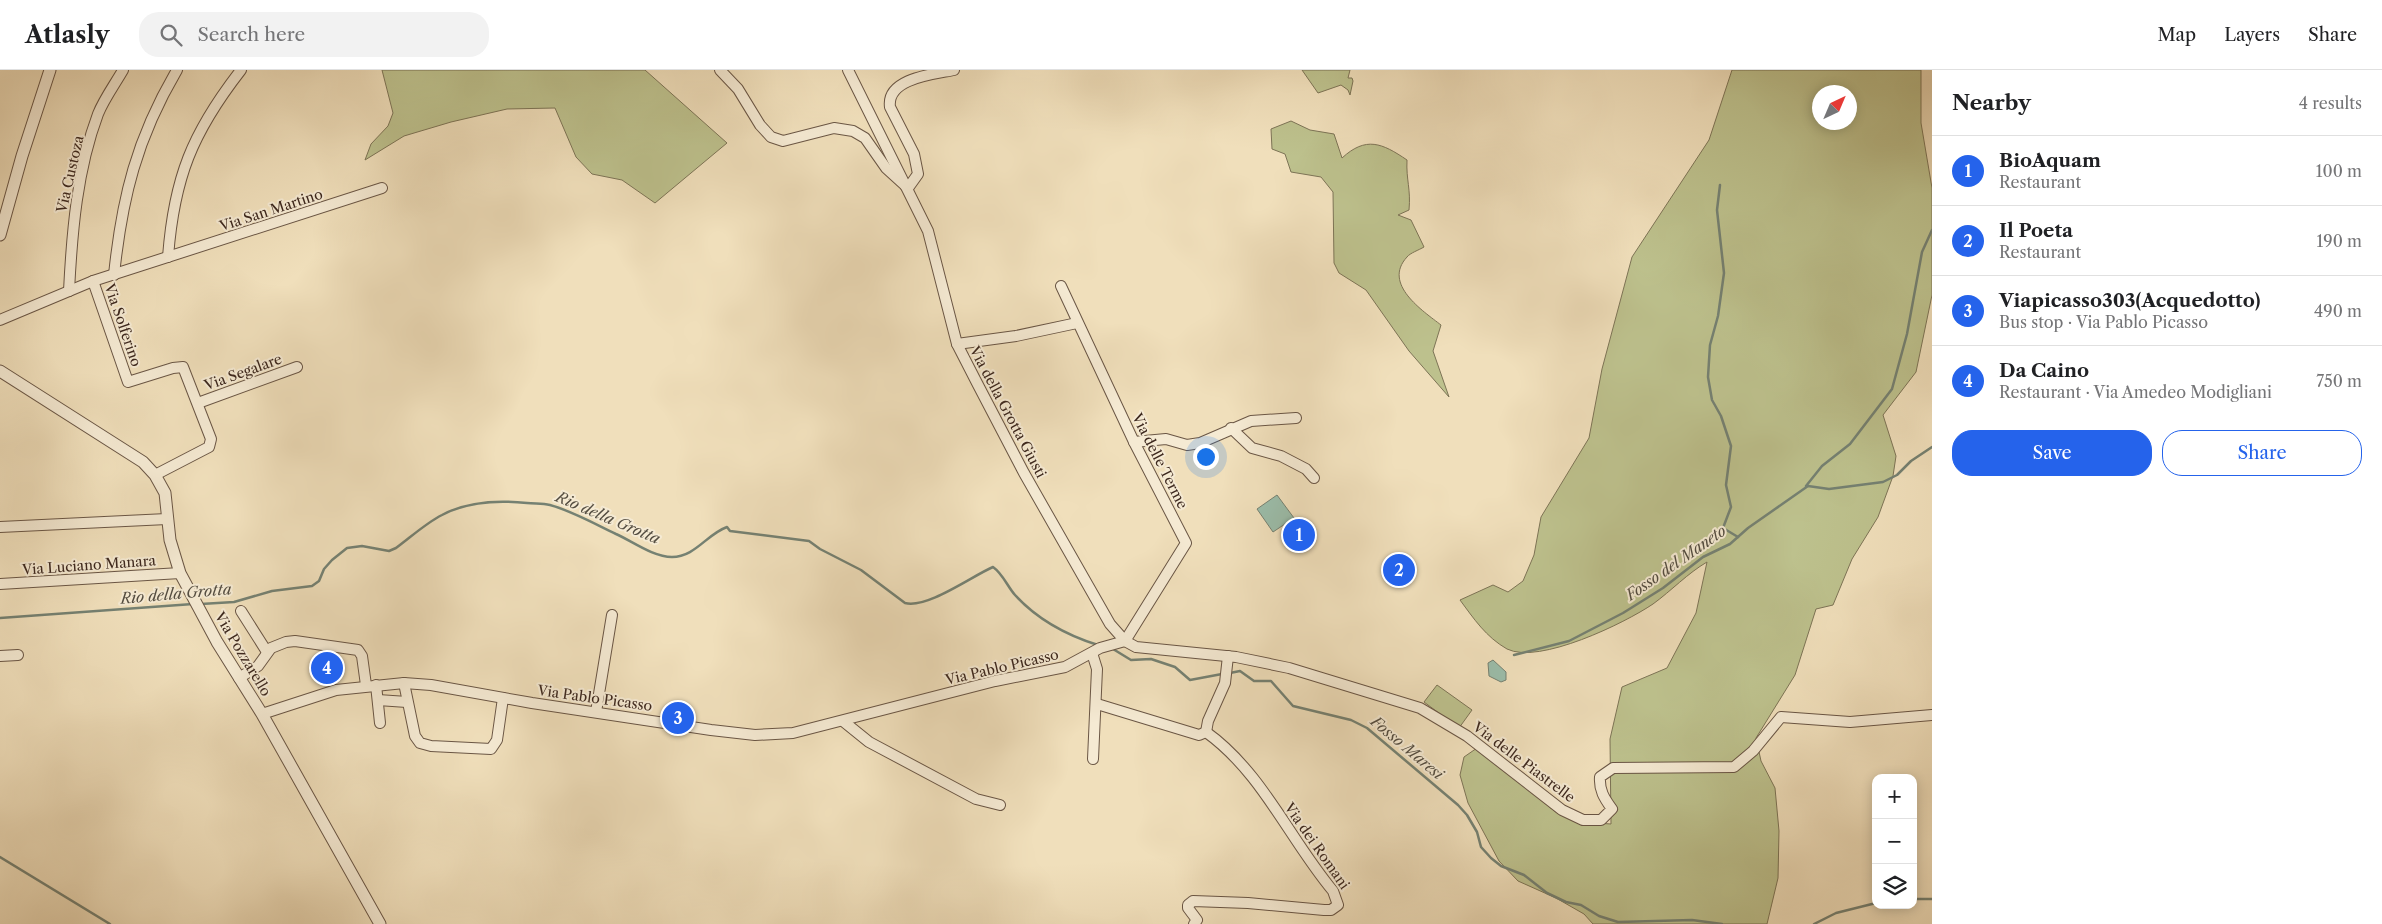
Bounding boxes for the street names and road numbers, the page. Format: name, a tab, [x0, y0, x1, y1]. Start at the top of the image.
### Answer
street label: Via Custoza	[52, 133, 88, 215]
street label: Via San Martino	[216, 185, 325, 235]
street label: Via Solferino	[100, 280, 146, 369]
street label: Via della Grotta Giusti	[965, 342, 1050, 481]
street label: Via Segalare	[201, 350, 284, 395]
street label: Via delle Terme	[1128, 409, 1192, 512]
street label: Via Luciano Manara	[21, 551, 157, 579]
street label: Via Pozzarello	[210, 608, 275, 699]
street label: Via Pablo Picasso	[943, 645, 1060, 689]
street label: Via Pablo Picasso	[535, 681, 654, 715]
street label: Via delle Piastrelle	[1469, 717, 1579, 806]
street label: Via dei Romani	[1280, 798, 1354, 893]

